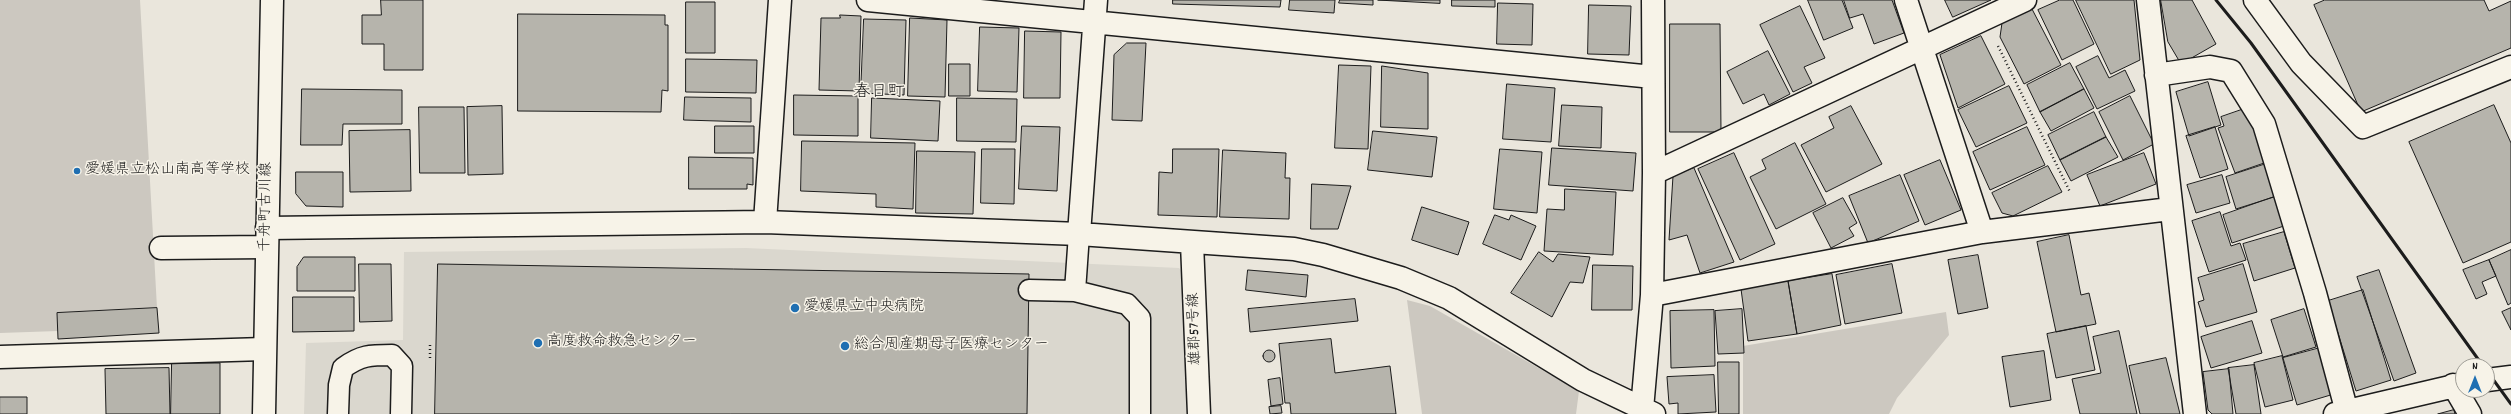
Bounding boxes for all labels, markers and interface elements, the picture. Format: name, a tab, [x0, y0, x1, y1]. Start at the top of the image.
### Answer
district label: 春日町	[854, 84, 904, 104]
place label: 愛媛県立松山南高等学校	[85, 162, 250, 180]
street label: 千舟町古川線	[257, 162, 277, 252]
marker: 愛媛県立松山南高等学校	[72, 166, 82, 176]
street label: 雄郡57号線	[1186, 292, 1206, 366]
place label: 愛媛県立中央病院	[804, 299, 924, 317]
marker: 愛媛県立中央病院	[789, 302, 801, 314]
place label: 高度救命救急センター	[547, 334, 697, 352]
marker: 高度救命救急センター	[532, 337, 544, 349]
place label: 総合周産期母子医療センター	[854, 337, 1049, 355]
marker: 総合周産期母子医療センター	[839, 340, 851, 352]
north arrow	[2455, 358, 2495, 398]
text: N	[2472, 359, 2478, 375]

